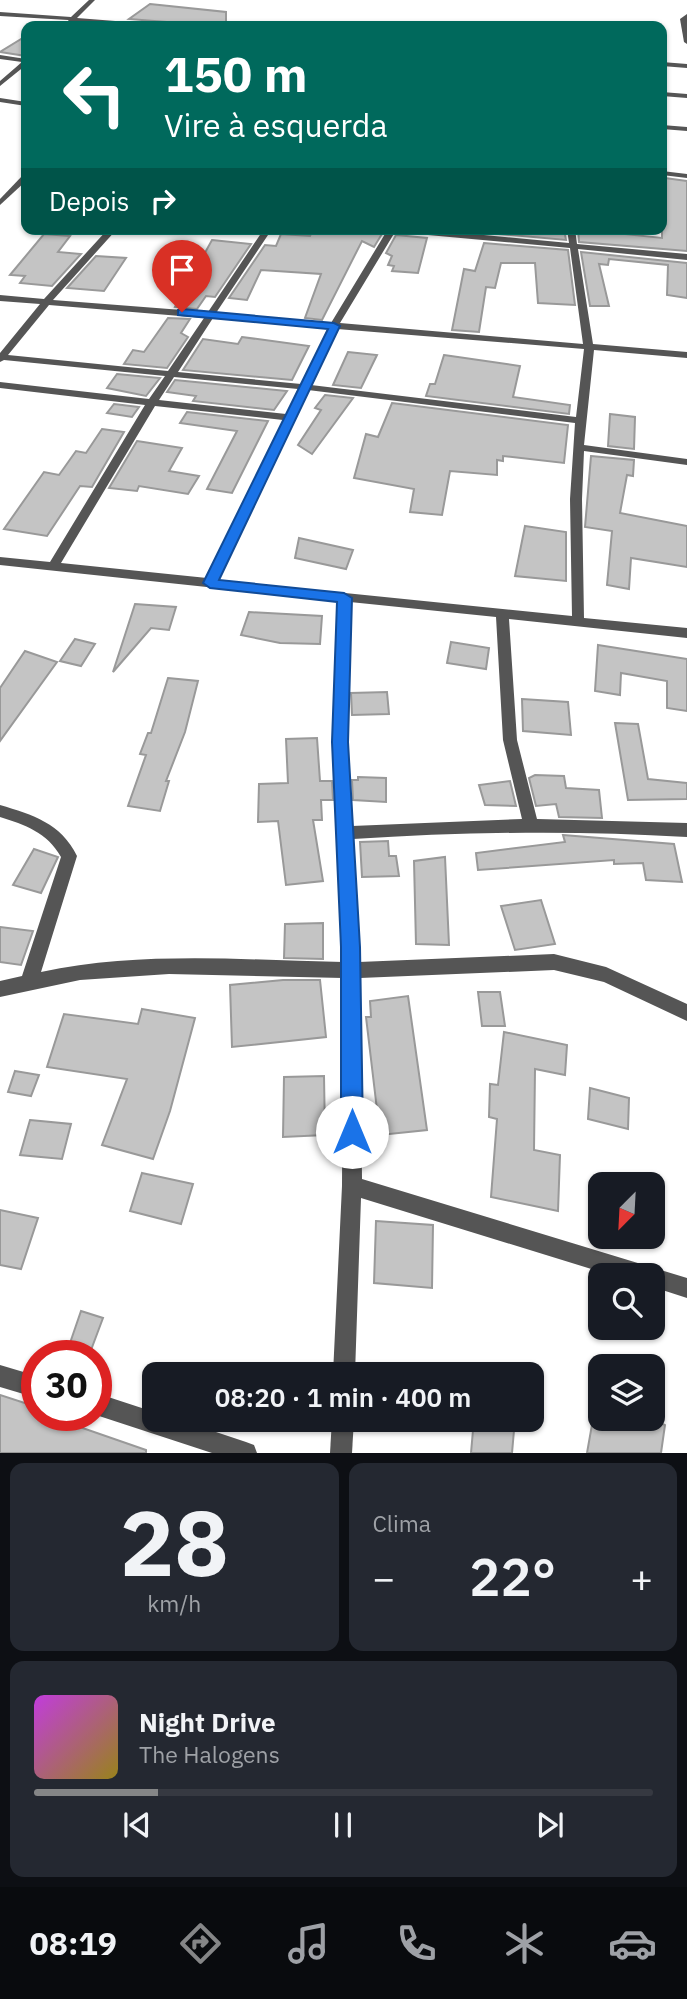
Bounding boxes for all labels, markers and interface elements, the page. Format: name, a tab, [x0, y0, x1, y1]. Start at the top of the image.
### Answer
text: 150 m	[164, 42, 308, 105]
icon: left	[49, 49, 140, 140]
text: Vire à esquerda	[164, 104, 388, 146]
icon: right	[144, 182, 182, 220]
text: Depois	[49, 184, 130, 218]
pin	[152, 240, 212, 312]
icon: arrive	[163, 251, 201, 289]
position arrow	[315, 1095, 389, 1169]
north arrow	[588, 1172, 665, 1250]
map controls	[588, 1172, 665, 1431]
button: search	[588, 1263, 665, 1340]
speed limit sign: 30	[21, 1340, 112, 1431]
button: layers	[588, 1354, 665, 1431]
text: 08:20 · 1 min · 400 m	[215, 1380, 471, 1414]
text: 28	[120, 1483, 229, 1601]
text: Clima	[373, 1508, 431, 1538]
text: 22°	[469, 1543, 556, 1610]
text: −	[373, 1553, 395, 1602]
text: +	[630, 1553, 653, 1602]
text: km/h	[147, 1588, 201, 1618]
text: Night Drive	[139, 1705, 276, 1739]
text: The Halogens	[139, 1739, 280, 1769]
icon: previous	[118, 1806, 156, 1844]
icon: pause	[324, 1806, 362, 1844]
icon: next	[531, 1806, 569, 1844]
icon: directions	[176, 1919, 225, 1968]
icon: music	[284, 1919, 333, 1968]
icon: phone	[392, 1919, 441, 1968]
icon: climate	[500, 1919, 549, 1968]
icon: car	[608, 1919, 657, 1968]
text: 08:19	[30, 1922, 117, 1964]

